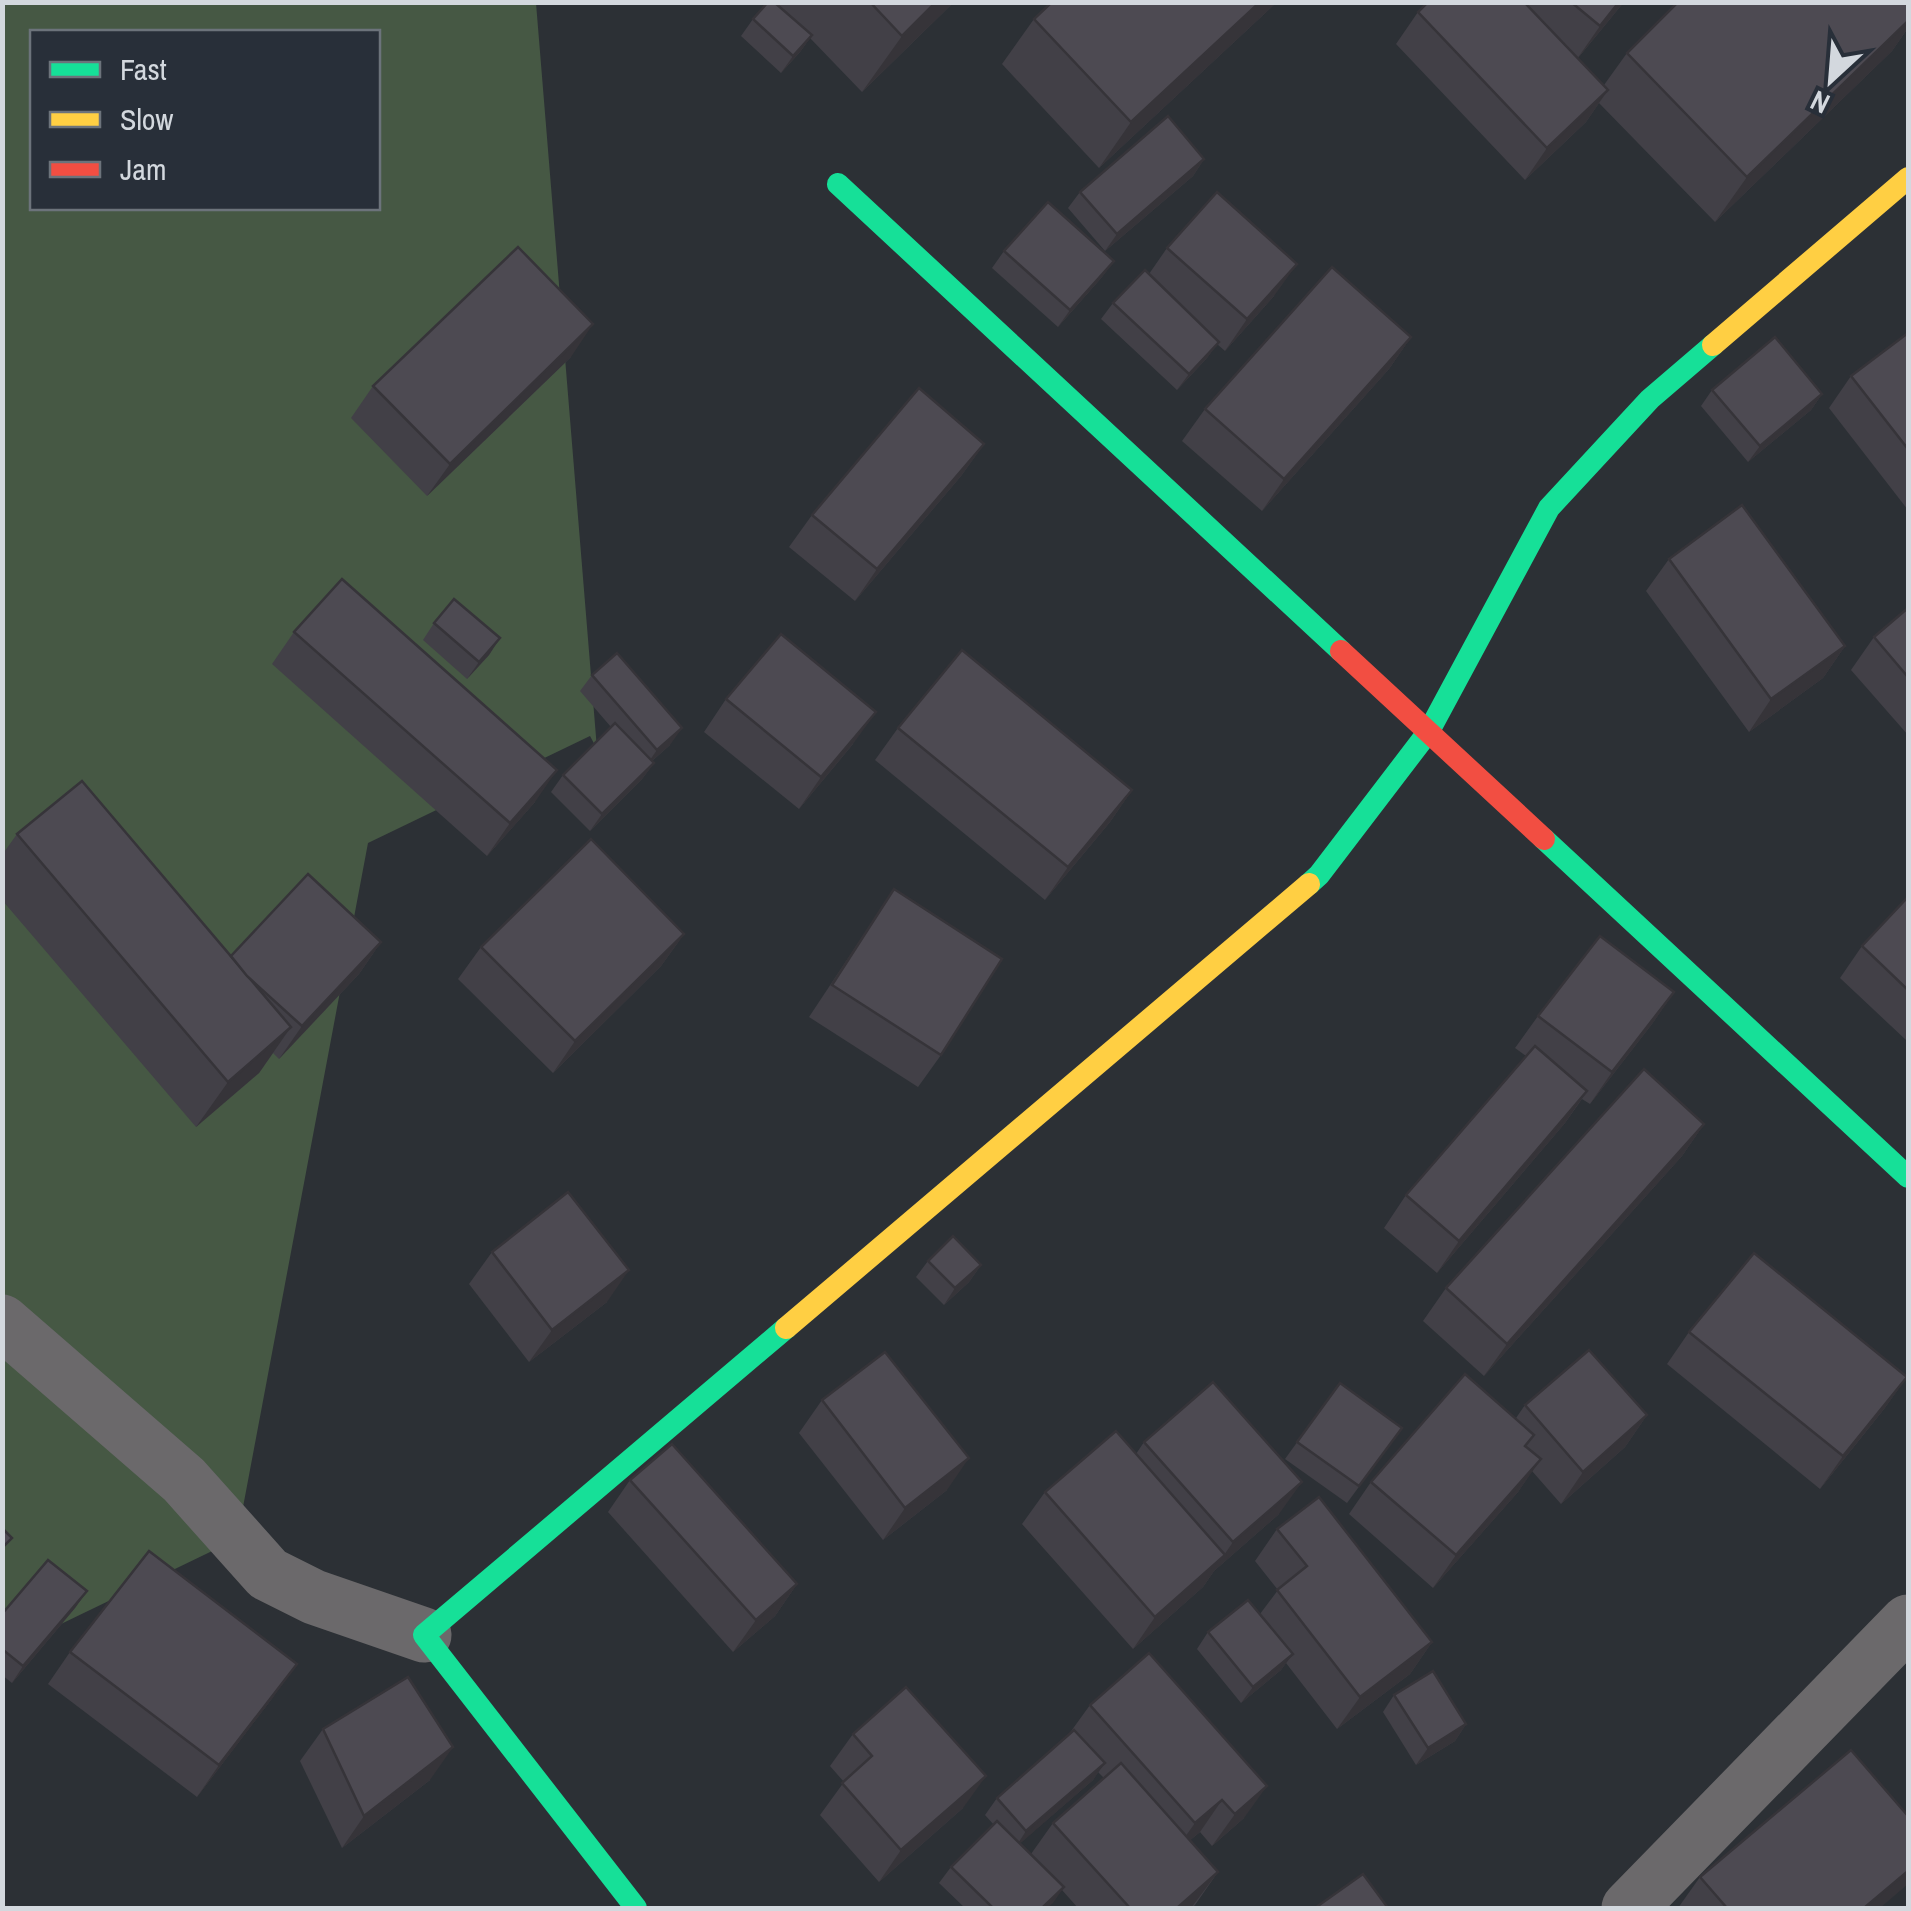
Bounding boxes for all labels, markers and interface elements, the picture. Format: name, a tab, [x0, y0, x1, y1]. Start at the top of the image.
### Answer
legend	[30, 30, 380, 210]
north arrow	[1781, 30, 1881, 130]
text: Fast	[120, 49, 167, 89]
text: N	[1804, 82, 1836, 123]
text: Slow	[120, 99, 174, 139]
text: Jam	[120, 149, 166, 189]

